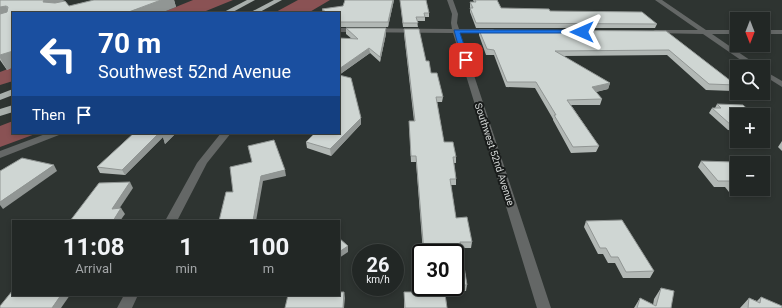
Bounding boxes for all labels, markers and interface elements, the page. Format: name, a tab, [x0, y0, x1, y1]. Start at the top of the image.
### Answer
position arrow	[561, 11, 603, 53]
north arrow	[730, 12, 770, 52]
map controls	[730, 12, 770, 196]
text: 70 m	[98, 27, 161, 60]
icon: left	[32, 28, 84, 80]
pin	[449, 43, 483, 77]
icon: arrive	[455, 49, 477, 71]
button: search	[730, 60, 770, 100]
text: Southwest 52nd Avenue	[98, 61, 291, 82]
street label: Southwest 52nd Avenue	[473, 101, 516, 207]
icon: arrive	[73, 104, 95, 126]
text: Then	[32, 106, 65, 124]
button: +	[730, 108, 770, 148]
button: −	[730, 156, 770, 196]
text: 11:08	[63, 233, 125, 261]
text: 1	[179, 233, 193, 261]
text: 100	[248, 233, 289, 261]
speed limit sign: 30	[412, 244, 464, 296]
text: 26	[367, 253, 389, 277]
text: Arrival	[75, 261, 112, 276]
text: min	[175, 261, 197, 276]
text: m	[263, 261, 274, 276]
text: km/h	[366, 274, 390, 285]

